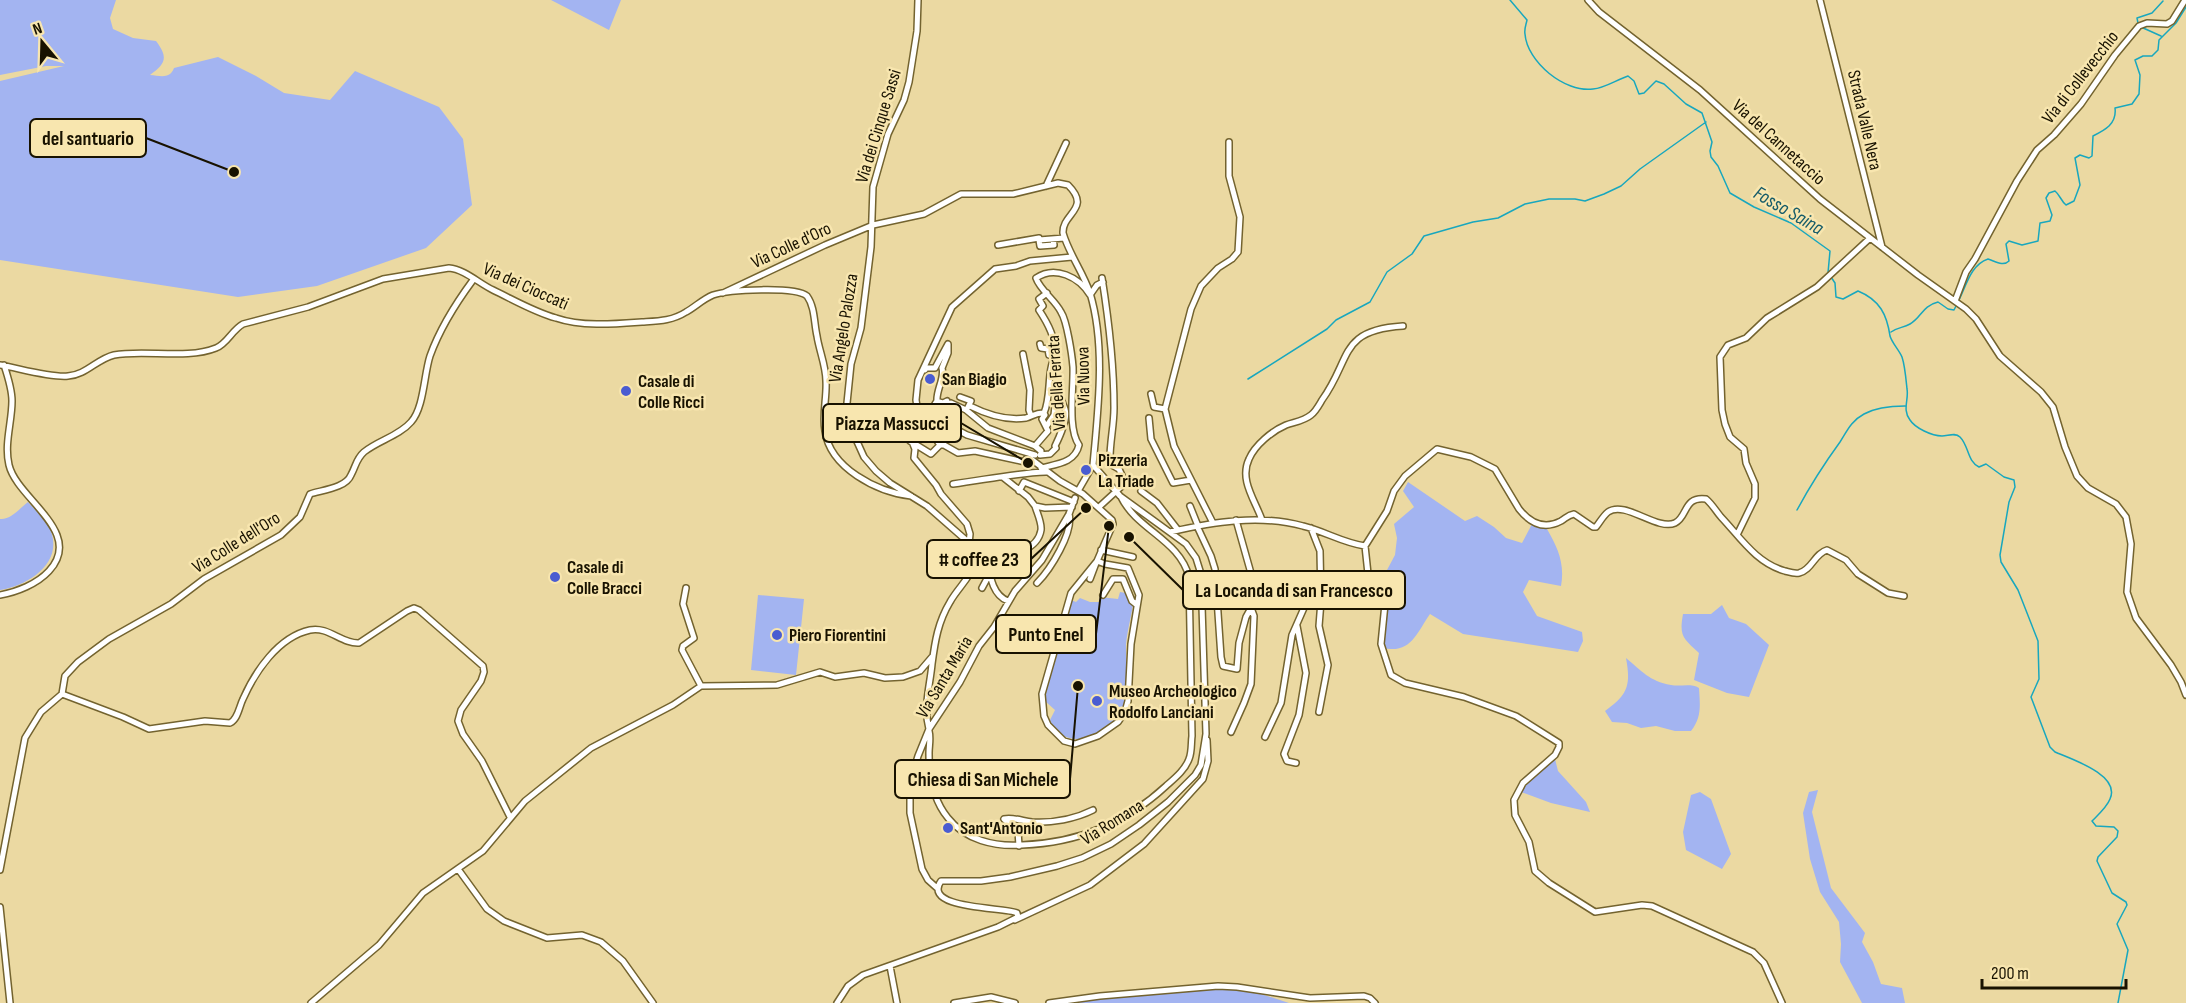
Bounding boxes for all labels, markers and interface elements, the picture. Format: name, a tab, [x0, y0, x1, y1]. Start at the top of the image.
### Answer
north arrow	[12, 12, 72, 72]
text: N	[30, 19, 45, 40]
street label: Via di Collevecchio	[2038, 27, 2123, 128]
street label: Via dei Cinque Sassi	[851, 67, 906, 186]
street label: Strada Valle Nera	[1843, 68, 1886, 172]
street label: Via del Cannetaccio	[1728, 95, 1829, 190]
callout: del santuario	[30, 119, 146, 157]
text: del santuario	[42, 127, 134, 151]
water label: Fosso Saina	[1749, 181, 1828, 241]
street label: Via Colle d'Oro	[748, 218, 834, 273]
street label: Via dei Cioccati	[480, 258, 572, 315]
street label: Via Angelo Palozza	[825, 272, 862, 384]
street label: Via della Ferrata	[1043, 334, 1070, 431]
street label: Via Nuova	[1072, 346, 1095, 406]
place label: San Biagio	[942, 369, 1007, 390]
place label: Casale di Colle Ricci	[638, 371, 704, 413]
marker: San Biagio	[923, 372, 937, 386]
marker: Casale di Colle Ricci	[619, 384, 633, 398]
callout: Piazza Massucci	[823, 404, 961, 442]
text: Piazza Massucci	[835, 412, 949, 436]
place label: Pizzeria La Triade	[1098, 450, 1154, 492]
marker: Pizzeria La Triade	[1079, 463, 1093, 477]
street label: Via Colle dell'Oro	[188, 507, 284, 578]
callout: # coffee 23	[927, 540, 1031, 578]
text: # coffee 23	[939, 548, 1019, 572]
place label: Casale di Colle Bracci	[567, 557, 642, 599]
marker: Casale di Colle Bracci	[548, 570, 562, 584]
callout: La Locanda di san Francesco	[1183, 571, 1405, 609]
text: La Locanda di san Francesco	[1195, 579, 1393, 603]
callout: Punto Enel	[996, 615, 1096, 653]
text: Punto Enel	[1008, 623, 1084, 647]
place label: Piero Fiorentini	[789, 625, 886, 646]
marker: Piero Fiorentini	[770, 628, 784, 642]
street label: Via Santa Maria	[912, 632, 977, 722]
place label: Museo Archeologico Rodolfo Lanciani	[1109, 681, 1237, 723]
marker: Museo Archeologico Rodolfo Lanciani	[1090, 694, 1104, 708]
callout: Chiesa di San Michele	[895, 760, 1070, 798]
text: Chiesa di San Michele	[907, 768, 1059, 792]
street label: Via Romana	[1077, 795, 1148, 850]
place label: Sant'Antonio	[960, 818, 1043, 839]
marker: Sant'Antonio	[941, 821, 955, 835]
scale bar	[1982, 952, 2126, 990]
text: 200 m	[1991, 963, 2029, 984]

